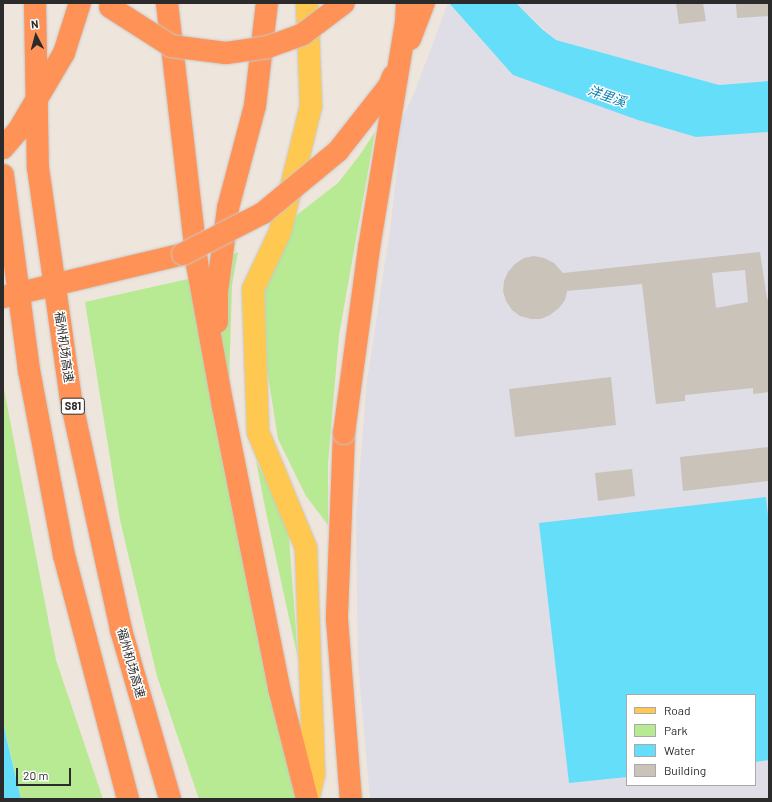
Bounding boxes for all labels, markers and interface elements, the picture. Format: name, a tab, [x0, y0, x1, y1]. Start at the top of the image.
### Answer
north arrow	[16, 16, 56, 56]
text: N	[30, 17, 39, 30]
water label: 洋里溪	[586, 82, 628, 110]
street label: 福州机场高速	[52, 310, 76, 384]
road number: S81	[60, 397, 86, 415]
street label: 福州机场高速	[114, 626, 148, 700]
legend	[626, 694, 756, 786]
text: Road	[664, 703, 691, 717]
text: Park	[664, 723, 688, 737]
text: Water	[664, 743, 695, 757]
scale bar	[18, 760, 73, 786]
text: Building	[664, 763, 706, 777]
text: 20 m	[23, 768, 49, 782]

